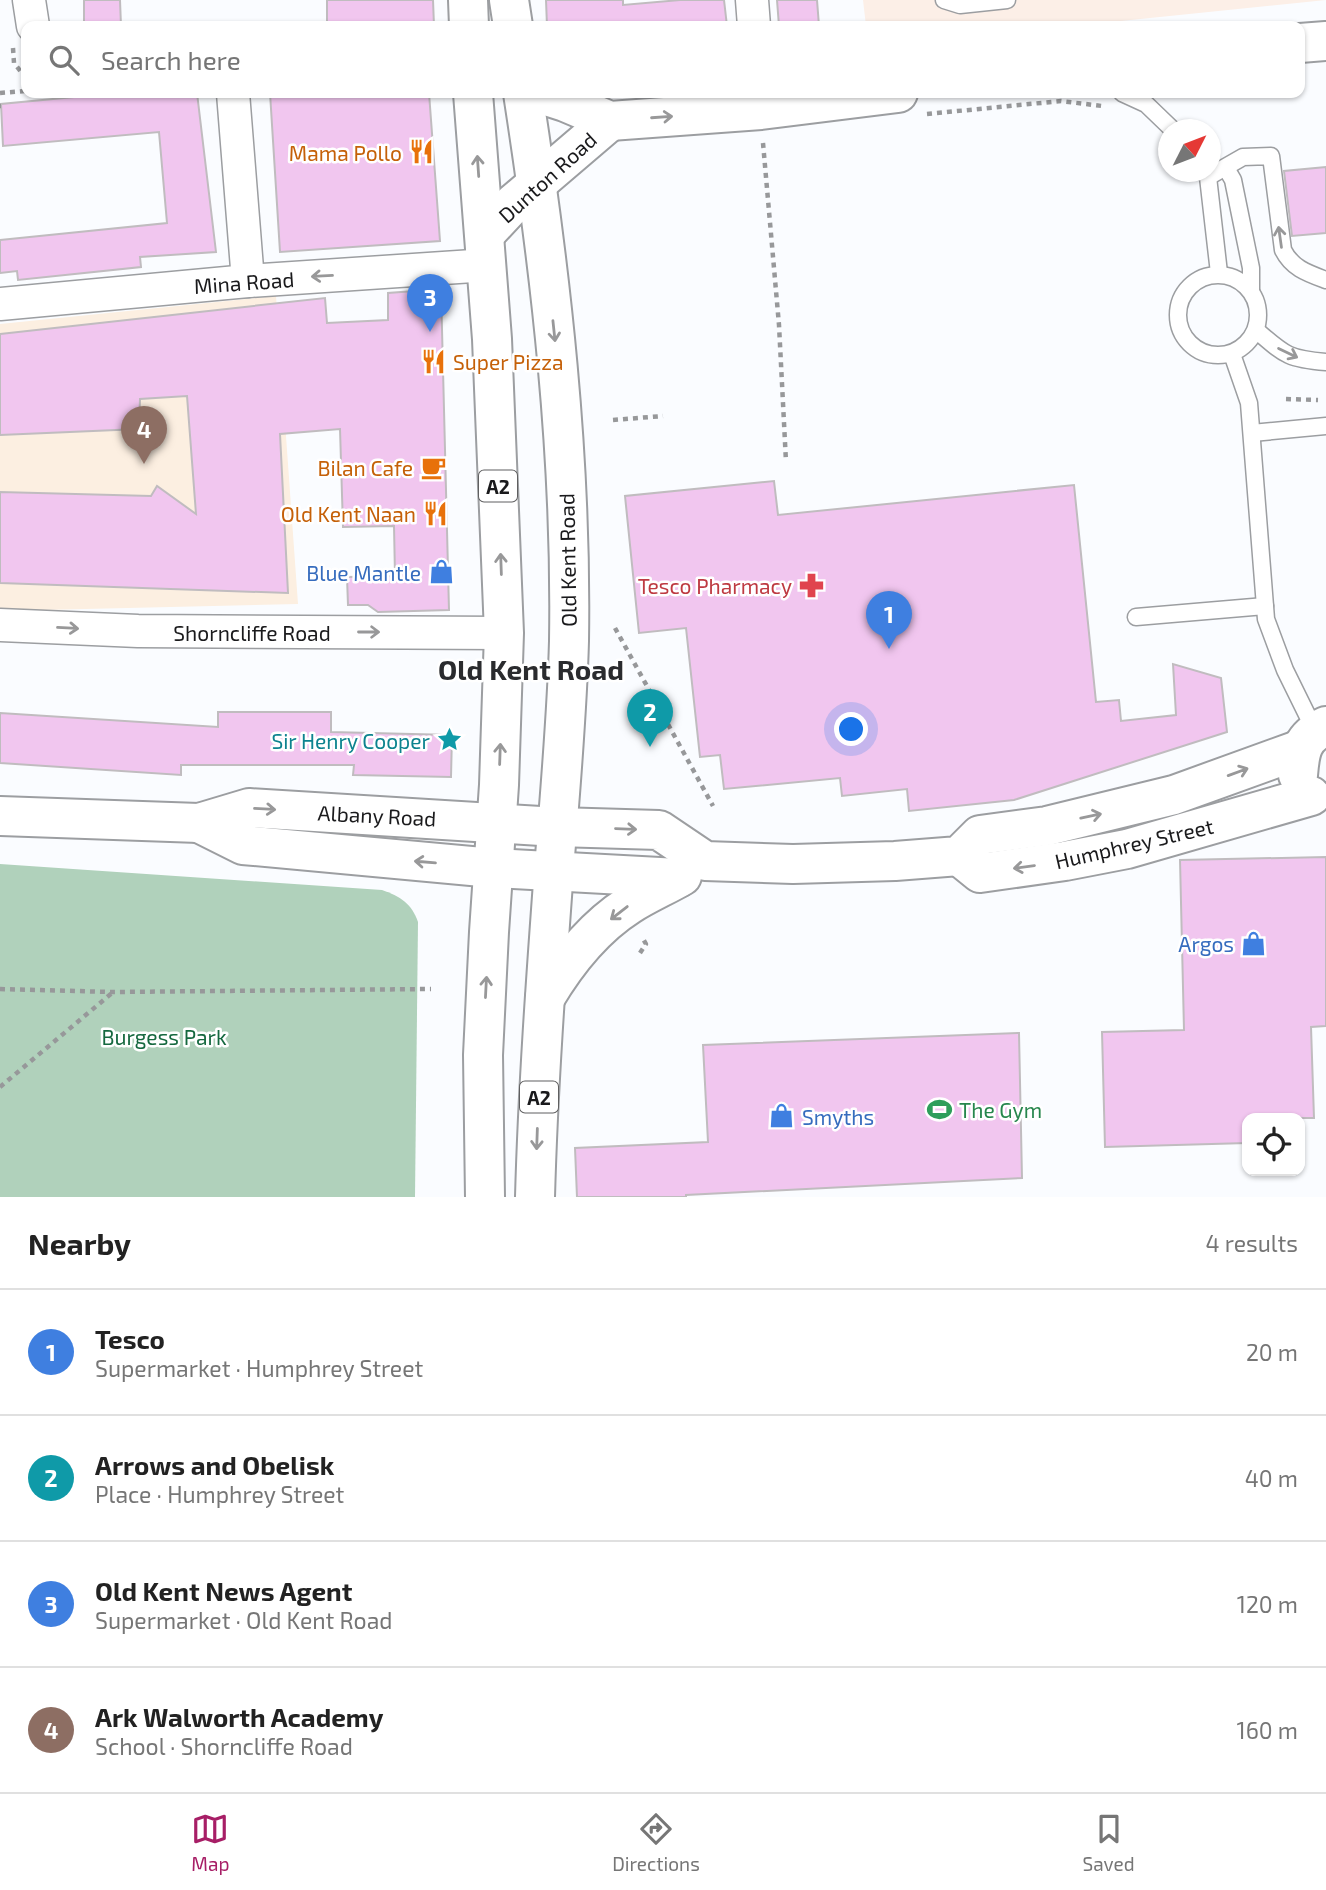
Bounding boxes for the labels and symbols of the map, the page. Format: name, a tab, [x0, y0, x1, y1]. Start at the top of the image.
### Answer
one-way arrow	[650, 111, 673, 124]
north arrow	[1158, 119, 1221, 182]
street label: Dunton Road	[493, 126, 601, 228]
restaurant icon: Mama Pollo	[408, 138, 436, 166]
place label: Mama Pollo	[289, 140, 402, 165]
one-way arrow	[471, 155, 484, 178]
one-way arrow	[1274, 226, 1287, 249]
street label: Mina Road	[193, 266, 295, 298]
one-way arrow	[311, 270, 334, 283]
pin: 3	[407, 274, 453, 332]
one-way arrow	[548, 319, 561, 342]
restaurant icon: Super Pizza	[419, 347, 447, 375]
one-way arrow	[1277, 347, 1298, 360]
place label: Super Pizza	[453, 349, 563, 374]
pin: 4	[121, 406, 167, 464]
cafe icon: Bilan Cafe	[419, 453, 447, 481]
place label: Bilan Cafe	[318, 455, 413, 480]
road number: A2	[479, 471, 517, 502]
street label: Old Kent Road	[553, 493, 581, 627]
restaurant icon: Old Kent Naan	[422, 499, 450, 527]
place label: Old Kent Naan	[281, 501, 416, 526]
one-way arrow	[494, 553, 507, 576]
shop icon: Blue Mantle	[427, 558, 455, 586]
place label: Blue Mantle	[306, 560, 421, 585]
pharmacy icon: Tesco Pharmacy	[798, 571, 826, 599]
place label: Tesco Pharmacy	[638, 573, 792, 598]
pin: 1	[866, 591, 912, 649]
street label: Shorncliffe Road	[173, 620, 331, 645]
one-way arrow	[56, 622, 79, 635]
one-way arrow	[357, 625, 380, 639]
district label: Old Kent Road	[438, 652, 624, 686]
pin: 2	[627, 689, 673, 747]
your location	[834, 712, 868, 746]
place icon: Sir Henry Cooper	[436, 726, 464, 754]
place label: Sir Henry Cooper	[271, 728, 431, 753]
one-way arrow	[494, 742, 507, 765]
one-way arrow	[1226, 765, 1248, 777]
street label: Albany Road	[317, 799, 437, 831]
one-way arrow	[254, 803, 276, 816]
one-way arrow	[1079, 809, 1102, 823]
street label: Humphrey Street	[1052, 813, 1216, 873]
one-way arrow	[614, 822, 637, 835]
one-way arrow	[414, 855, 437, 868]
one-way arrow	[1014, 861, 1036, 874]
one-way arrow	[610, 905, 629, 920]
shop icon: Argos	[1240, 929, 1268, 957]
place label: Argos	[1178, 931, 1234, 956]
one-way arrow	[479, 976, 492, 999]
park label: Burgess Park	[101, 1024, 227, 1049]
road number: A2	[520, 1082, 558, 1112]
sports icon: The Gym	[925, 1095, 953, 1123]
place label: The Gym	[959, 1097, 1042, 1122]
shop icon: Smyths	[768, 1102, 796, 1130]
place label: Smyths	[802, 1104, 874, 1129]
one-way arrow	[530, 1127, 543, 1150]

